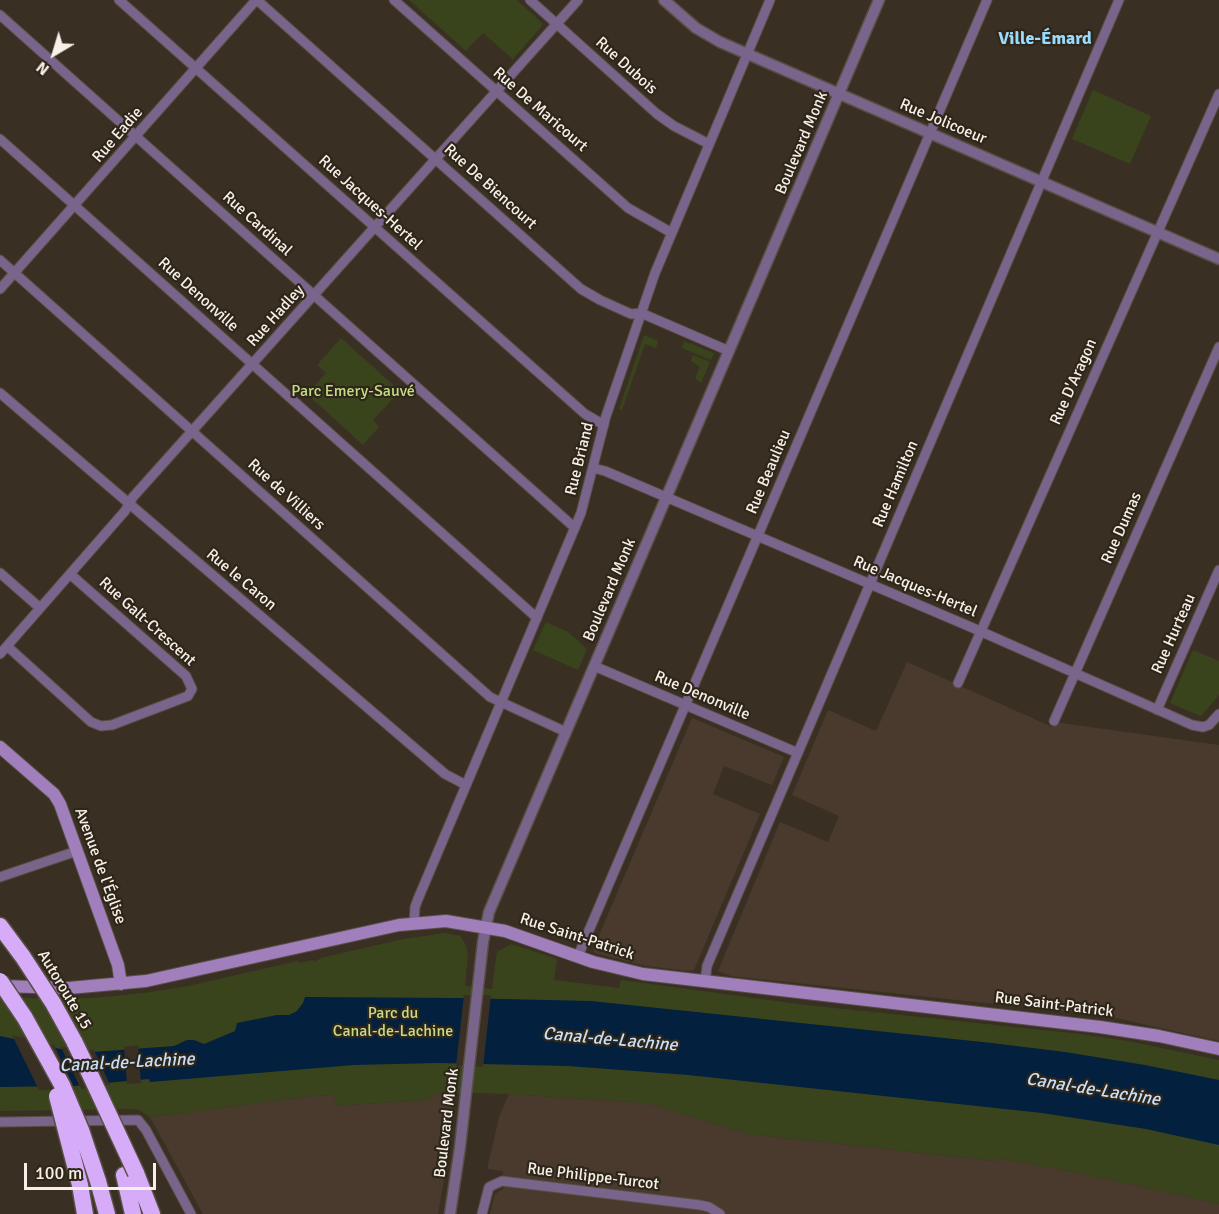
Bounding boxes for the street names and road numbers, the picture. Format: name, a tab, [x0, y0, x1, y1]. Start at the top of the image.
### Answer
street label: Rue Dubois	[591, 33, 661, 99]
street label: Rue De Maricourt	[489, 64, 591, 156]
street label: Boulevard Monk	[772, 89, 832, 197]
street label: Rue Jolicoeur	[897, 95, 989, 149]
street label: Rue Eadie	[89, 103, 147, 167]
street label: Rue De Biencourt	[440, 140, 540, 234]
street label: Rue Jacques-Hertel	[314, 151, 426, 255]
street label: Rue Cardinal	[218, 188, 296, 260]
street label: Rue Denonville	[154, 254, 242, 336]
street label: Rue Hadley	[243, 281, 309, 351]
street label: Rue D'Aragon	[1046, 336, 1102, 428]
street label: Rue Briand	[562, 420, 598, 498]
street label: Rue Beaulieu	[743, 427, 795, 517]
street label: Rue Hamilton	[869, 438, 923, 530]
street label: Rue de Villiers	[243, 455, 329, 535]
street label: Rue Dumas	[1098, 489, 1146, 567]
street label: Boulevard Monk	[580, 536, 640, 644]
street label: Rue le Caron	[202, 545, 280, 615]
street label: Rue Jacques-Hertel	[850, 552, 980, 622]
street label: Rue Galt-Crescent	[95, 574, 199, 670]
street label: Rue Hurteau	[1148, 591, 1200, 677]
street label: Rue Denonville	[651, 667, 753, 725]
street label: Avenue de l'Église	[70, 805, 130, 927]
street label: Rue Saint-Patrick	[517, 909, 637, 965]
street label: Autoroute 15	[33, 947, 95, 1033]
street label: Rue Saint-Patrick	[994, 988, 1114, 1022]
street label: Boulevard Monk	[431, 1067, 463, 1179]
street label: Rue Philippe-Turcot	[526, 1159, 660, 1195]

